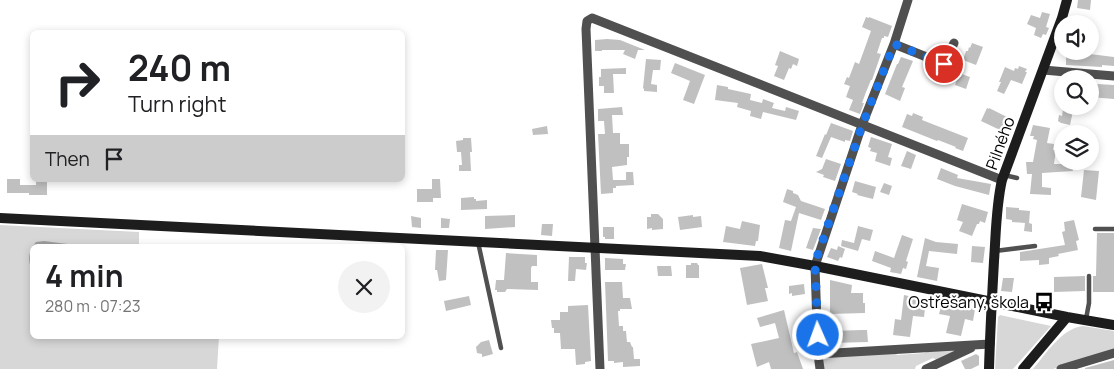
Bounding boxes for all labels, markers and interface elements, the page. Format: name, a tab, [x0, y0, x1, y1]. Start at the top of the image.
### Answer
map controls	[1054, 15, 1099, 170]
button: sound	[1054, 15, 1099, 60]
pin	[923, 43, 965, 85]
text: 240 m	[128, 44, 231, 92]
icon: right	[45, 50, 110, 115]
icon: arrive	[930, 50, 958, 78]
button: search	[1054, 70, 1099, 115]
text: Turn right	[128, 89, 226, 119]
street label: Pilného	[980, 113, 1020, 173]
button: layers	[1054, 125, 1099, 170]
icon: arrive	[100, 145, 128, 173]
text: Then	[45, 146, 90, 172]
text: 4 min	[45, 255, 123, 296]
button: close	[338, 261, 390, 313]
place label: Ostřešany, škola	[908, 291, 1029, 313]
bus stop icon: Ostřešany, škola	[1033, 291, 1055, 313]
text: 280 m · 07:23	[45, 295, 141, 317]
position arrow	[791, 308, 843, 360]

